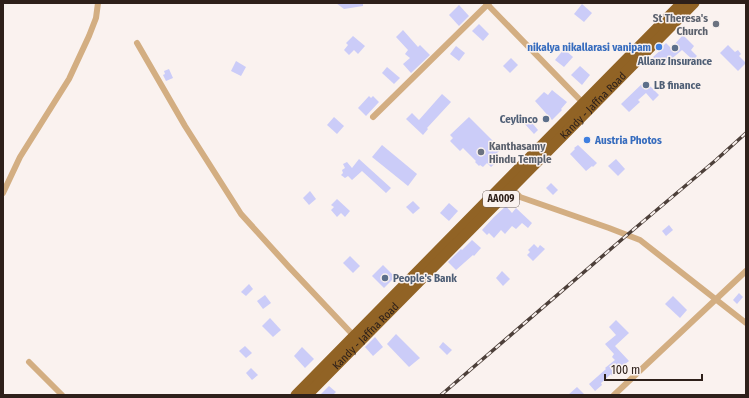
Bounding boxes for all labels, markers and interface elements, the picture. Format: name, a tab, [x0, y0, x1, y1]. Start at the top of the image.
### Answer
place label: St Theresa's Church	[653, 12, 708, 38]
marker: St Theresa's Church	[711, 19, 721, 29]
place label: nikalya nikallarasi vanipam	[527, 41, 651, 54]
marker: nikalya nikallarasi vanipam	[654, 42, 664, 52]
marker: Allanz Insurance	[670, 43, 680, 53]
place label: Allanz Insurance	[637, 55, 713, 68]
street label: Kandy - Jaffna Road	[557, 69, 629, 142]
place label: LB finance	[654, 79, 701, 92]
marker: LB finance	[641, 80, 651, 90]
place label: Ceylinco	[500, 113, 538, 126]
marker: Ceylinco	[541, 114, 551, 124]
place label: Austria Photos	[594, 134, 662, 147]
marker: Austria Photos	[582, 135, 592, 145]
place label: Kanthasamy Hindu Temple	[489, 140, 552, 166]
marker: Kanthasamy Hindu Temple	[476, 147, 486, 157]
road number: AA009	[483, 191, 519, 207]
place label: People's Bank	[393, 272, 457, 285]
marker: People's Bank	[380, 273, 390, 283]
street label: Kandy - Jaffna Road	[329, 300, 401, 372]
scale bar	[605, 356, 702, 382]
text: 100 m	[611, 363, 640, 377]

